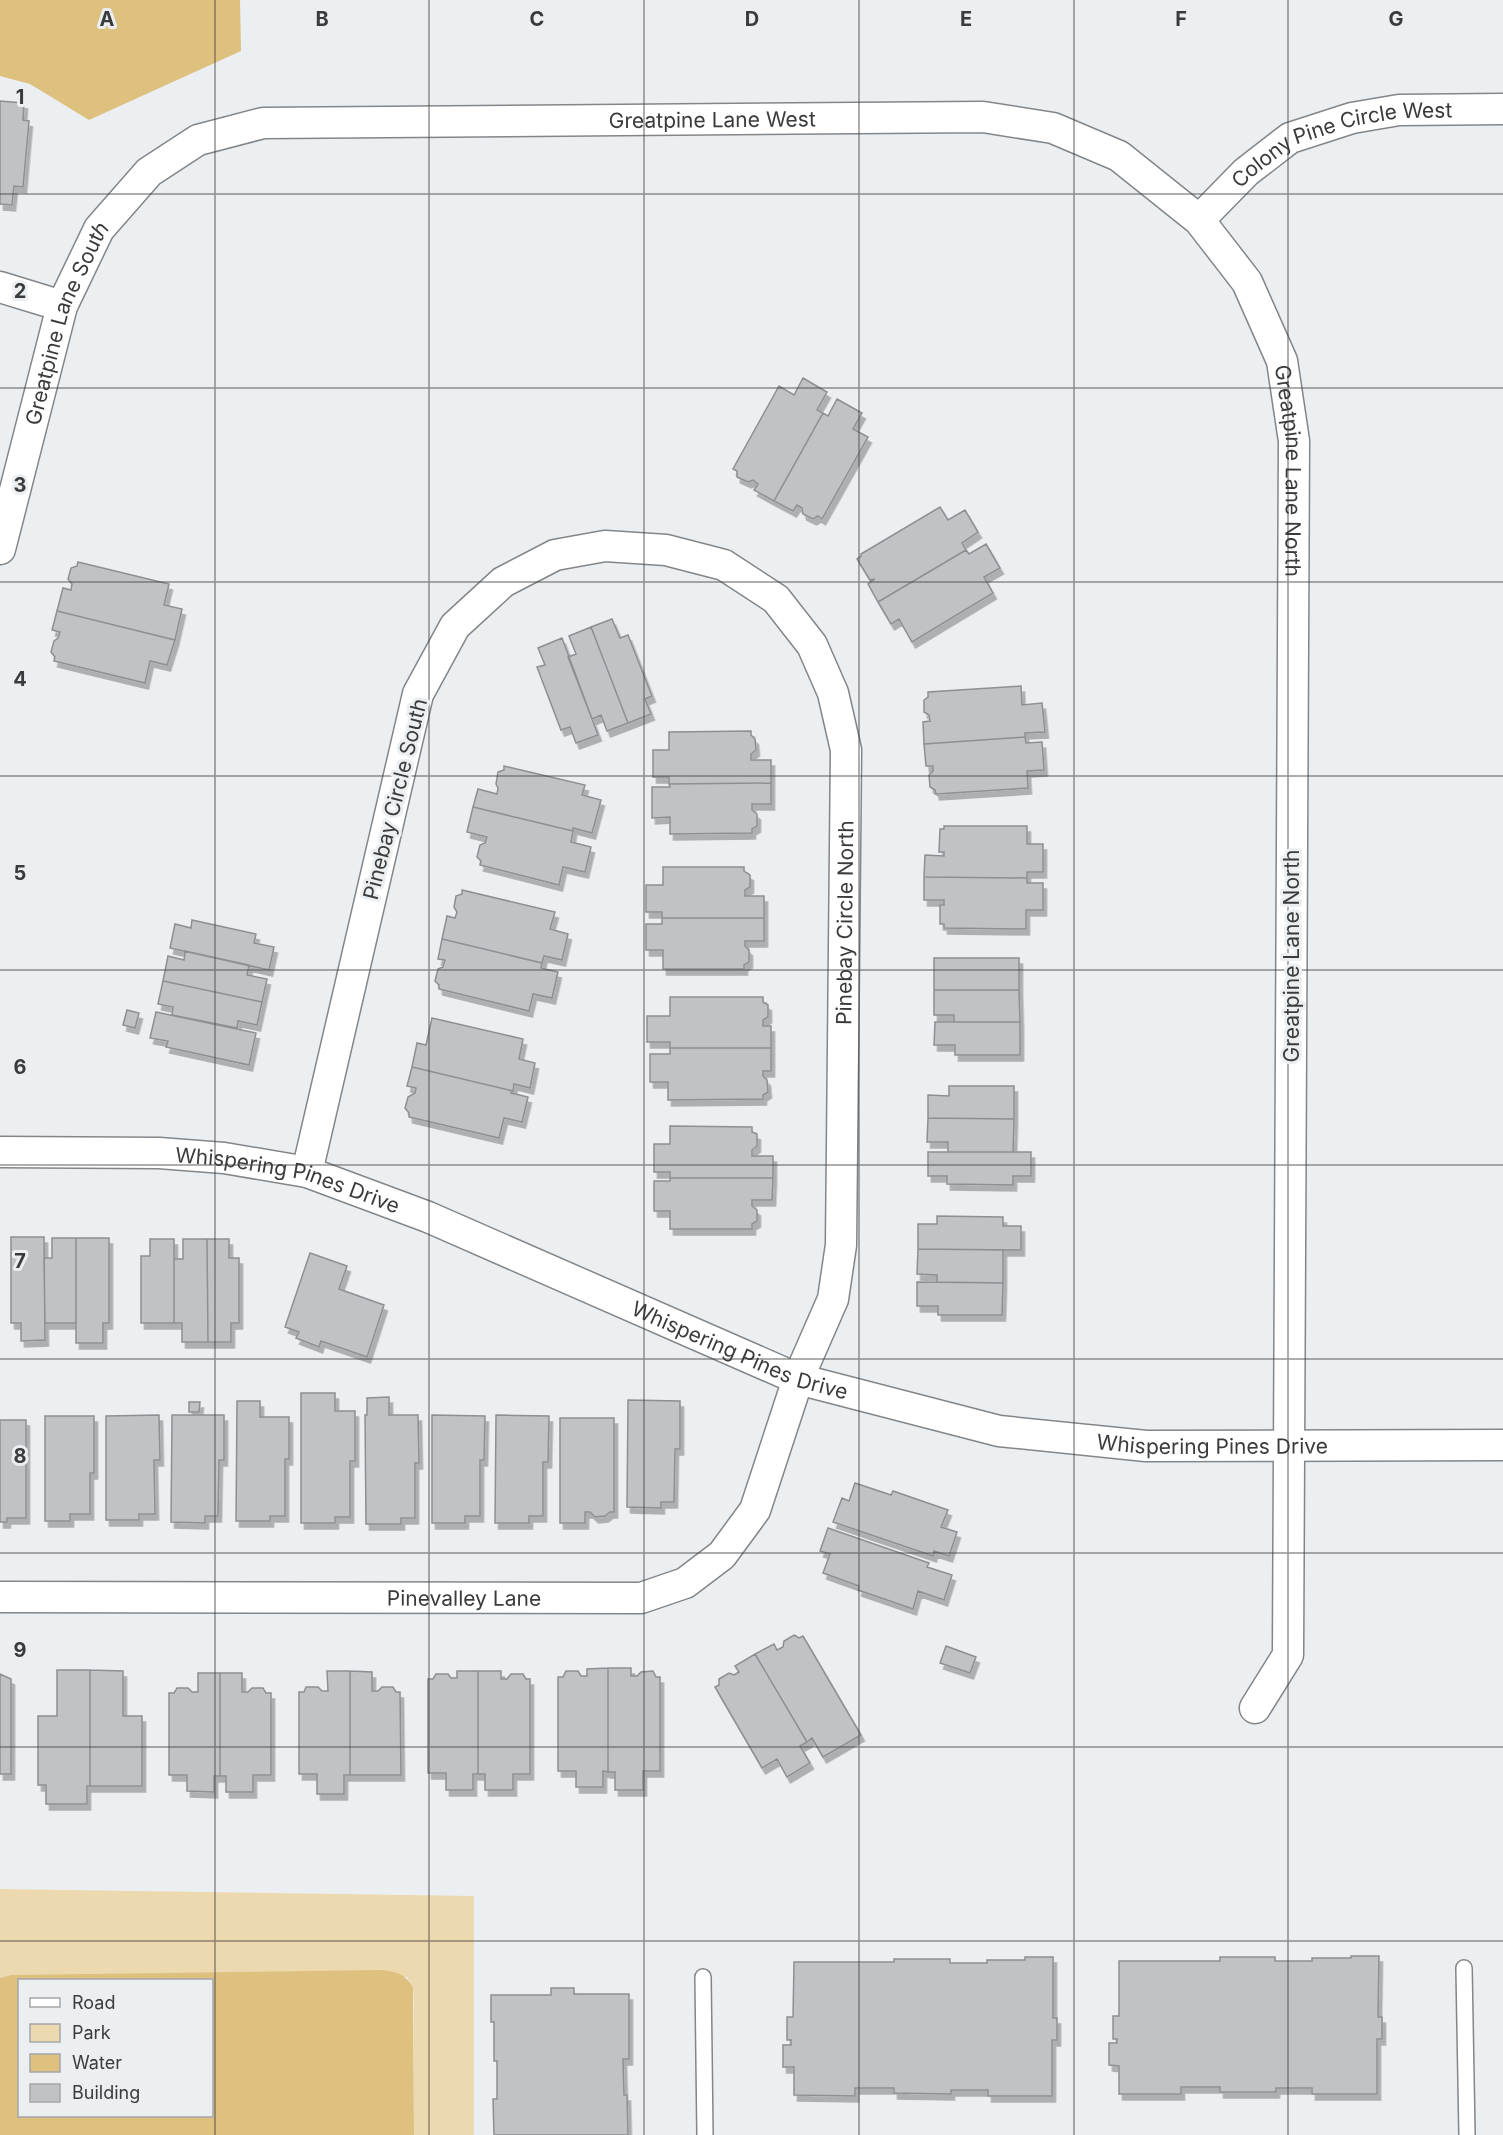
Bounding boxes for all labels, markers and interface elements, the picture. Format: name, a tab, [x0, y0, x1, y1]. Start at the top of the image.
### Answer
text: A	[100, 7, 115, 31]
text: B	[315, 7, 329, 31]
text: C	[530, 7, 544, 31]
text: D	[745, 7, 759, 31]
text: E	[960, 7, 972, 31]
text: F	[1175, 7, 1187, 31]
text: G	[1388, 7, 1404, 31]
text: 1	[16, 85, 24, 109]
street label: Colony Pine Circle West	[1226, 97, 1452, 192]
street label: Greatpine Lane West	[609, 106, 816, 133]
street label: Greatpine Lane South	[20, 215, 113, 428]
text: 2	[14, 279, 26, 303]
street label: Greatpine Lane North	[1270, 363, 1307, 577]
text: 3	[14, 473, 26, 497]
text: 4	[13, 667, 27, 691]
street label: Pinebay Circle South	[358, 696, 432, 902]
street label: Pinebay Circle North	[831, 820, 858, 1025]
street label: Greatpine Lane North	[1279, 850, 1304, 1063]
text: 5	[14, 861, 26, 885]
text: 6	[14, 1055, 27, 1079]
street label: Whispering Pines Drive	[174, 1142, 403, 1218]
text: 7	[14, 1249, 26, 1273]
street label: Whispering Pines Drive	[628, 1295, 851, 1404]
street label: Whispering Pines Drive	[1096, 1429, 1328, 1459]
text: 8	[13, 1444, 27, 1468]
street label: Pinevalley Lane	[387, 1585, 541, 1610]
text: 9	[14, 1638, 27, 1662]
legend	[18, 1979, 213, 2117]
text: Road	[72, 1992, 115, 2013]
text: Park	[72, 2022, 111, 2043]
text: Water	[72, 2052, 122, 2073]
text: Building	[72, 2082, 140, 2103]

